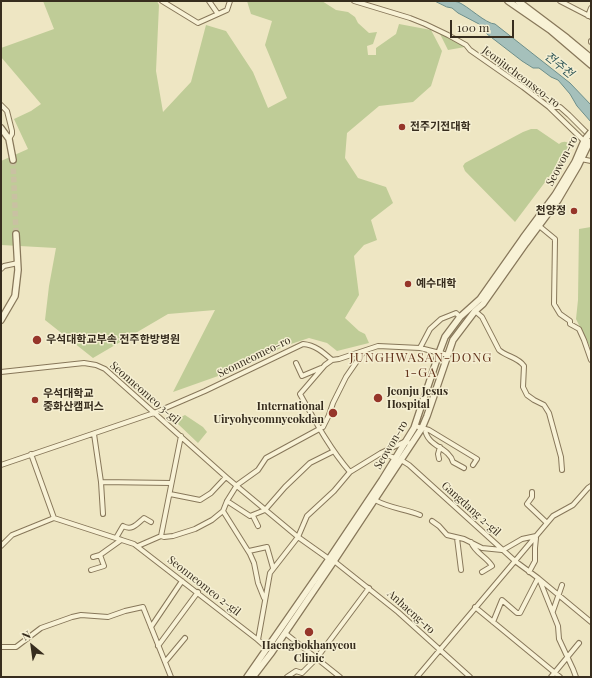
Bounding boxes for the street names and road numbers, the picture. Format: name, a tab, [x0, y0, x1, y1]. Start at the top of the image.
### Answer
street label: Jeonjucheonseo-ro	[480, 44, 562, 110]
street label: Seowon-ro	[543, 134, 581, 188]
street label: Seonneomeo-ro	[215, 334, 293, 380]
street label: Seonneomeo 3-gil	[107, 359, 183, 427]
street label: Seowon-ro	[371, 418, 411, 472]
street label: Gangdang 2-gil	[439, 479, 503, 539]
street label: Seonneomeo 2-gil	[165, 553, 243, 619]
street label: Anhaeng-ro	[385, 587, 437, 637]

